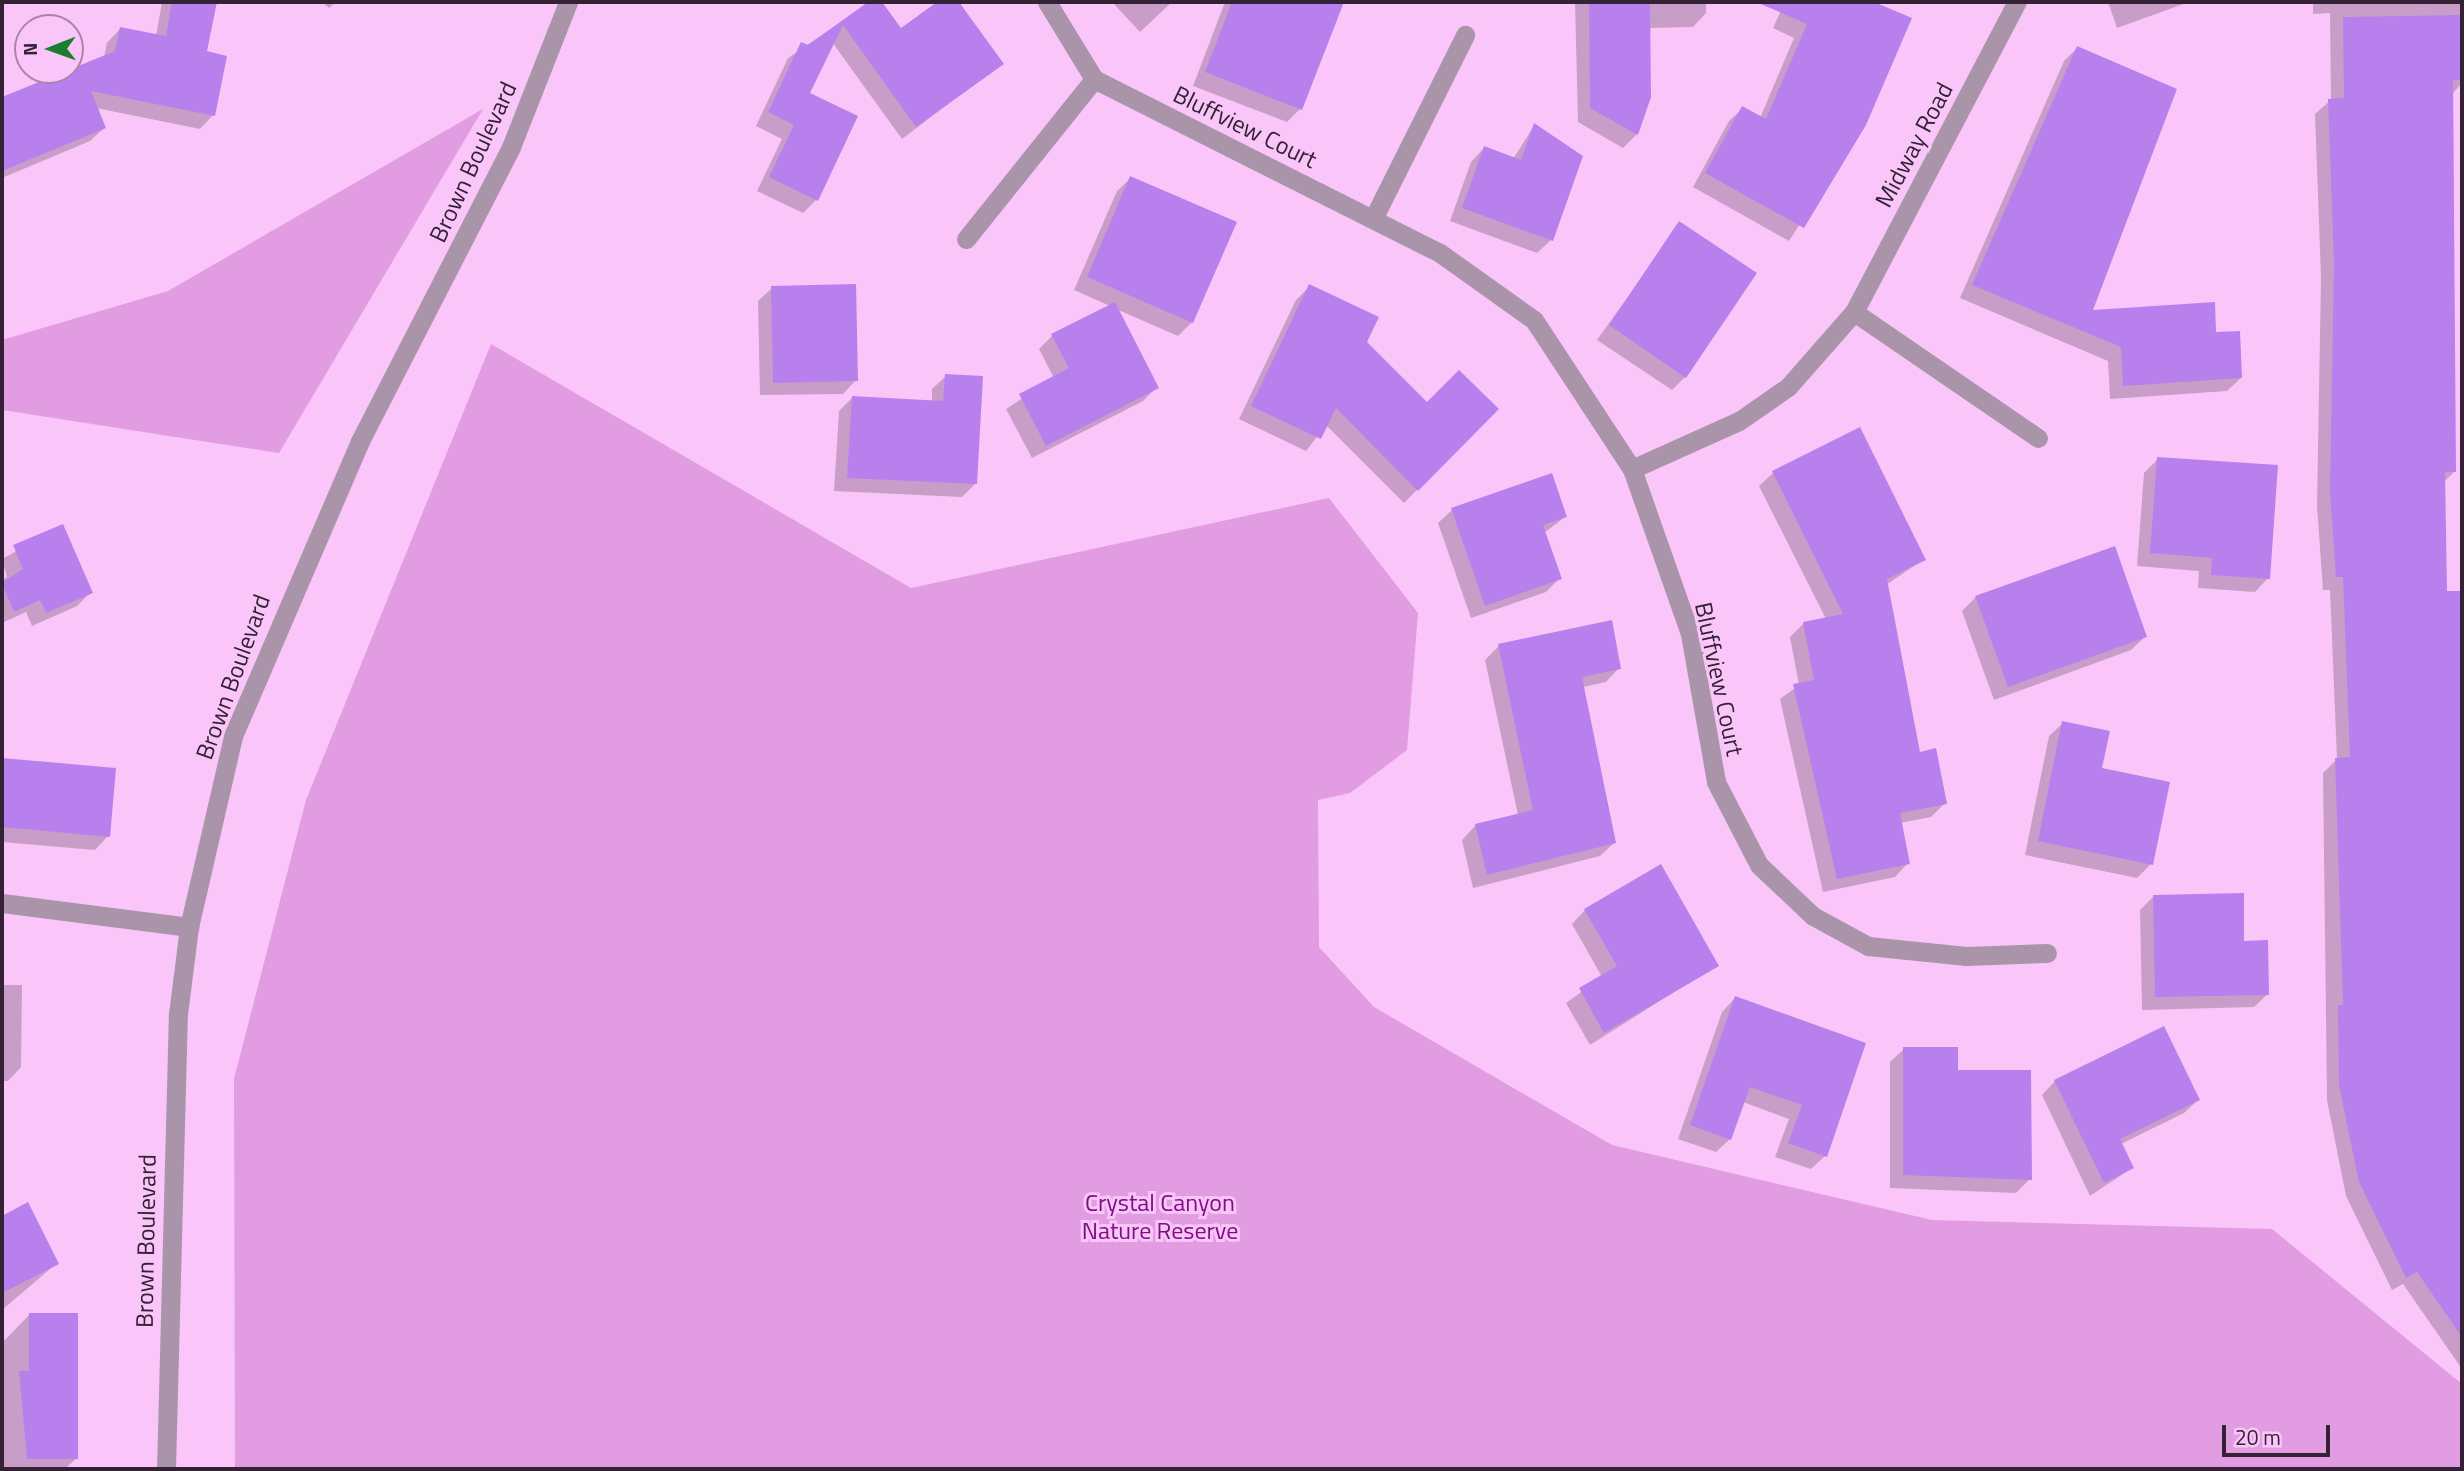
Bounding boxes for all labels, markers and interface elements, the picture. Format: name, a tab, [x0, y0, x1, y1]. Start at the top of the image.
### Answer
north arrow	[14, 14, 84, 84]
text: N	[15, 43, 44, 56]
street label: Brown Boulevard	[423, 77, 523, 247]
street label: Midway Road	[1869, 78, 1959, 212]
street label: Bluffview Court	[1168, 80, 1322, 174]
street label: Brown Boulevard	[190, 591, 276, 763]
street label: Bluffview Court	[1689, 600, 1749, 758]
street label: Brown Boulevard	[130, 1154, 162, 1328]
park label: Crystal Canyon Nature Reserve	[1082, 1189, 1238, 1245]
scale bar	[2226, 1412, 2334, 1456]
text: 20 m	[2235, 1421, 2281, 1453]

